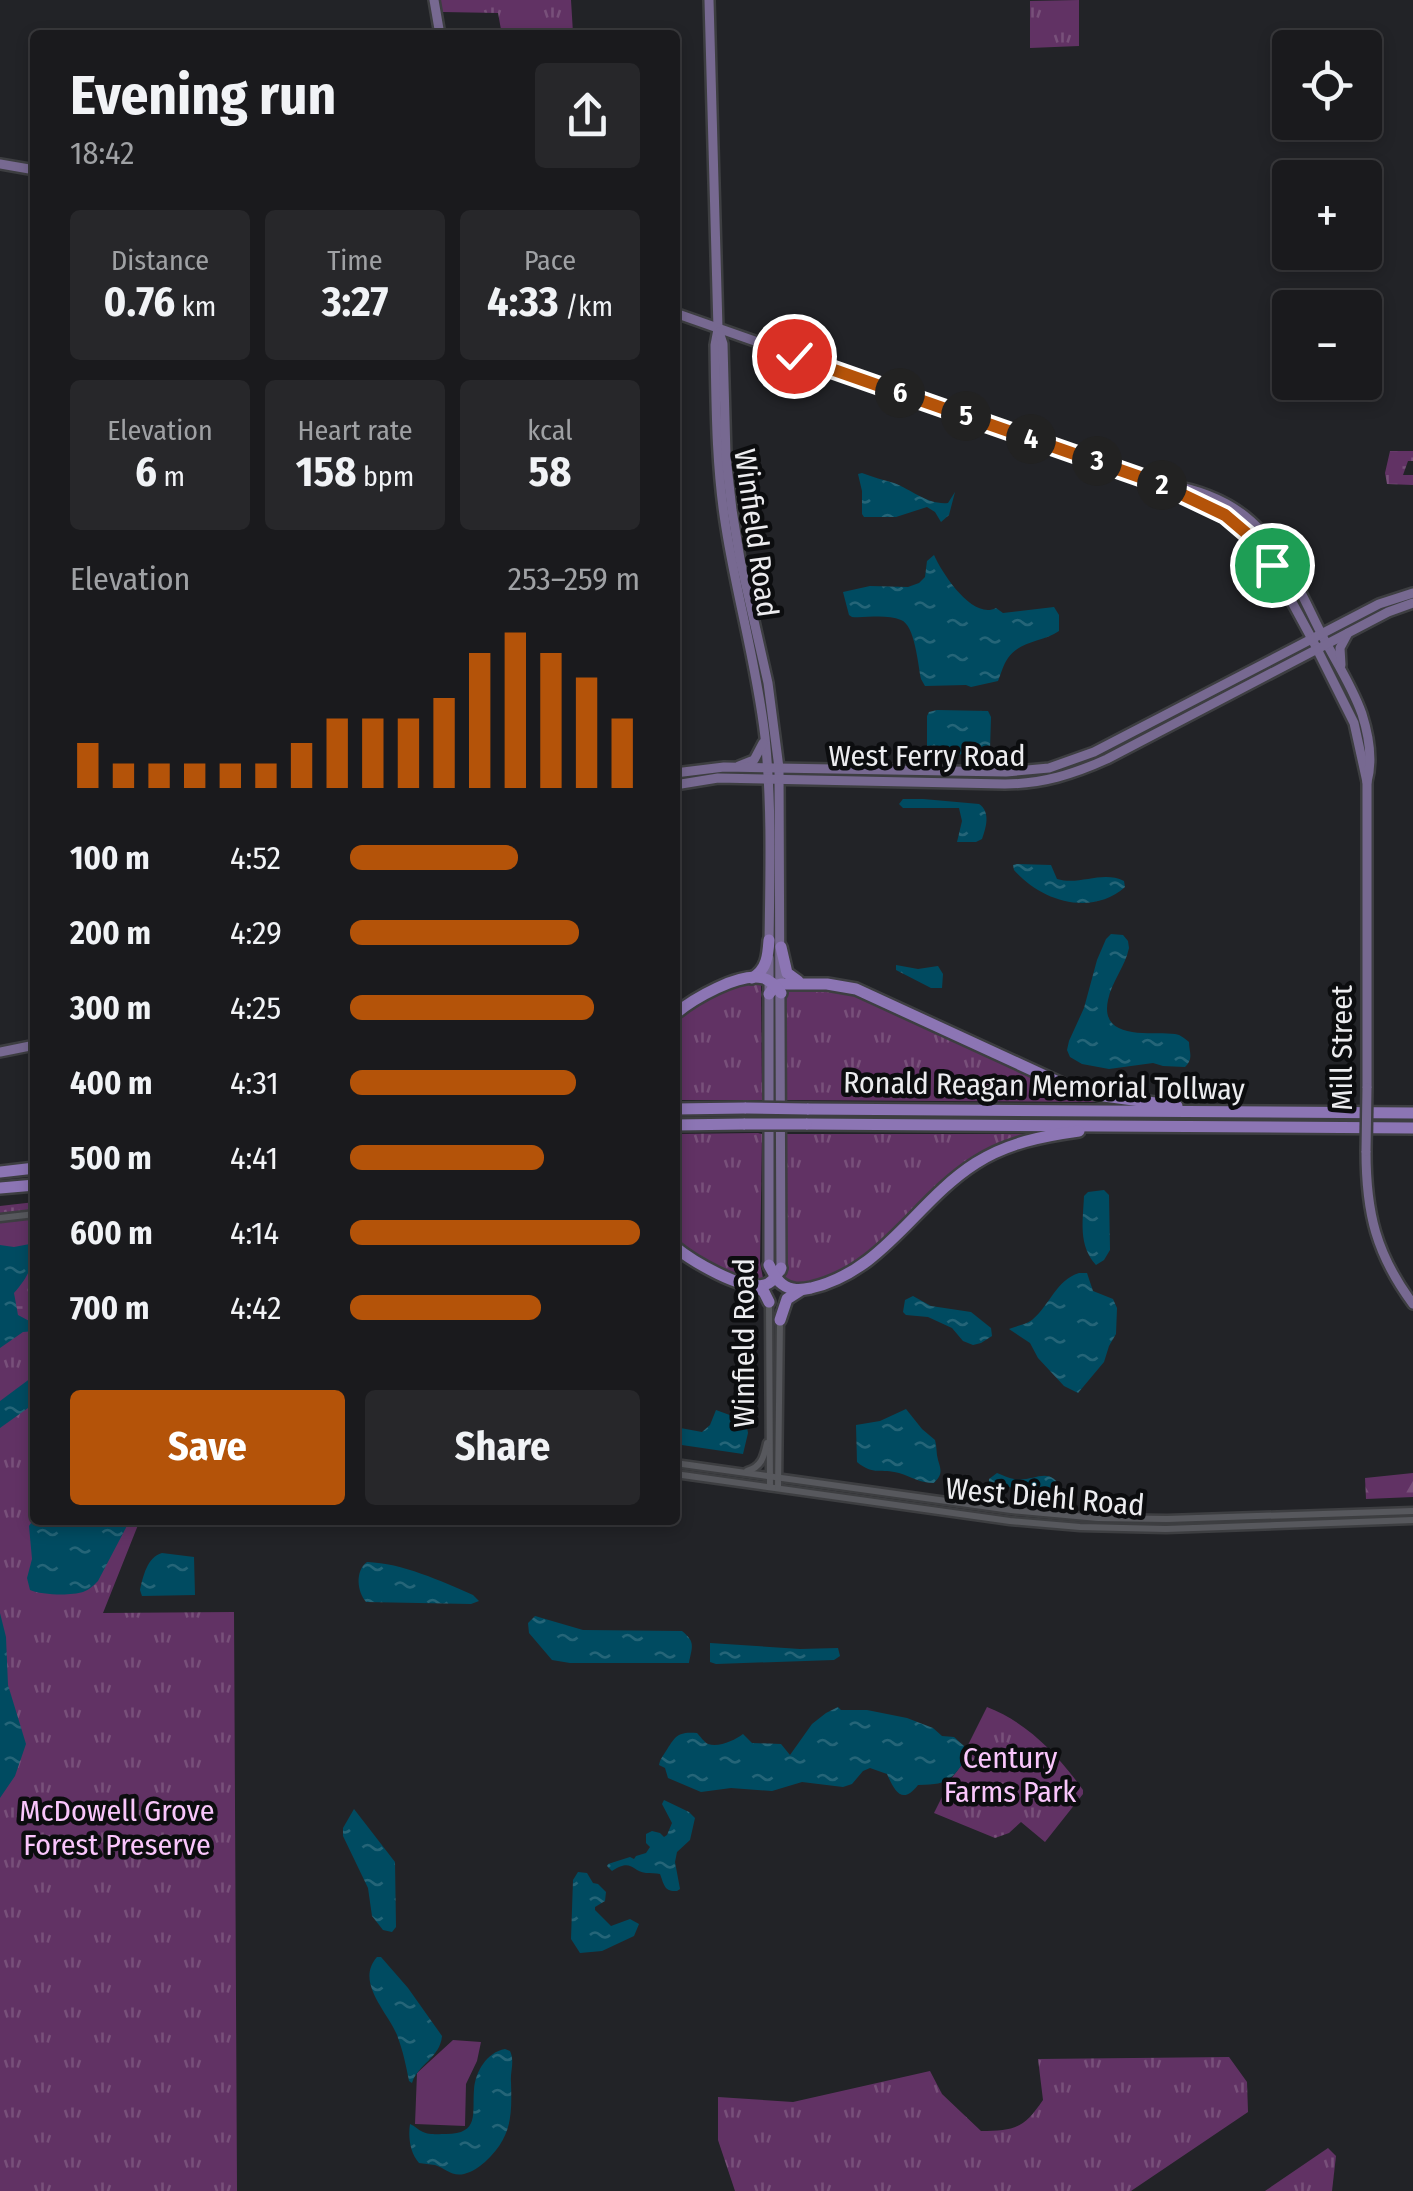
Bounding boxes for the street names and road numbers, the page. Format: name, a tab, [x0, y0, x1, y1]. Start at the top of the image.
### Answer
street label: Winfield Road	[726, 447, 786, 619]
street label: West Ferry Road	[828, 738, 1026, 774]
street label: Mill Street	[1324, 985, 1360, 1111]
street label: Ronald Reagan Memorial Tollway	[843, 1064, 1246, 1108]
street label: Winfield Road	[726, 1258, 762, 1428]
street label: West Diehl Road	[944, 1470, 1146, 1524]

